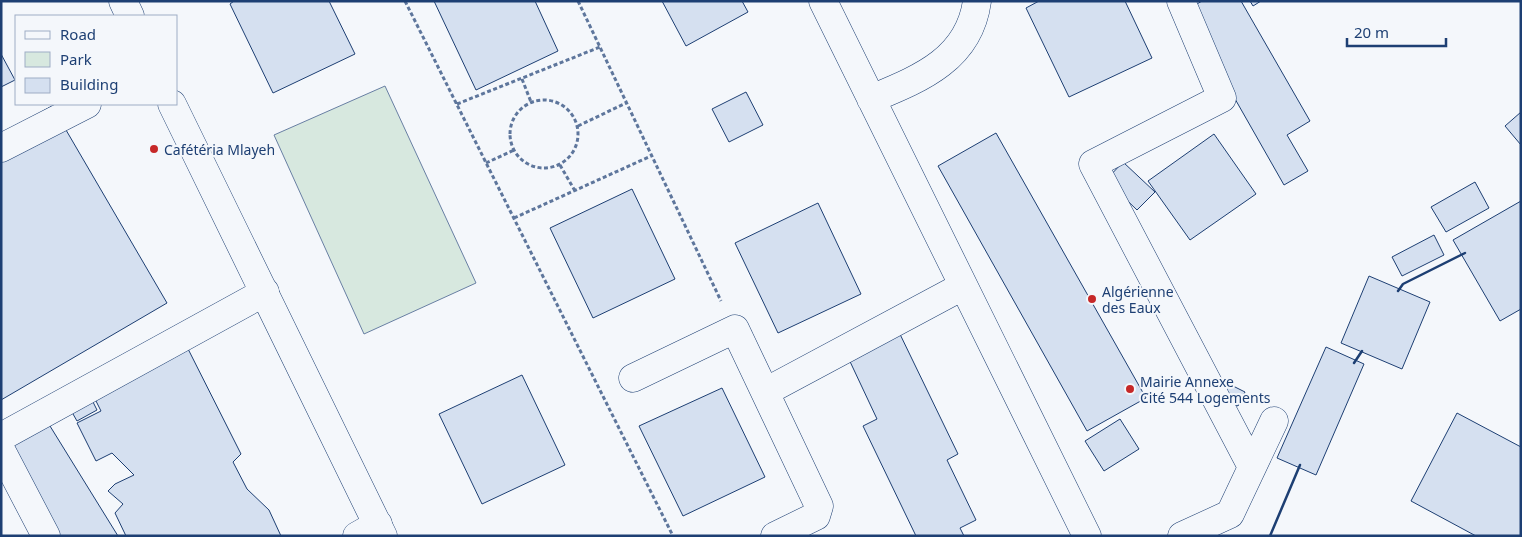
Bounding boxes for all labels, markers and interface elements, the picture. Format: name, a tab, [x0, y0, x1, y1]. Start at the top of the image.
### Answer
legend	[15, 15, 178, 105]
scale bar	[1347, 15, 1446, 47]
text: 20 m	[1354, 22, 1389, 42]
text: Road	[60, 24, 96, 44]
text: Park	[60, 49, 92, 69]
text: Building	[60, 74, 118, 94]
place label: Cafétéria Mlayeh	[164, 140, 275, 159]
marker: Cafétéria Mlayeh	[148, 143, 160, 155]
place label: Algérienne des Eaux	[1102, 282, 1174, 317]
marker: Algérienne des Eaux	[1086, 293, 1098, 305]
place label: Mairie Annexe Cité 544 Logements	[1140, 372, 1271, 407]
marker: Mairie Annexe Cité 544 Logements	[1124, 383, 1136, 395]

